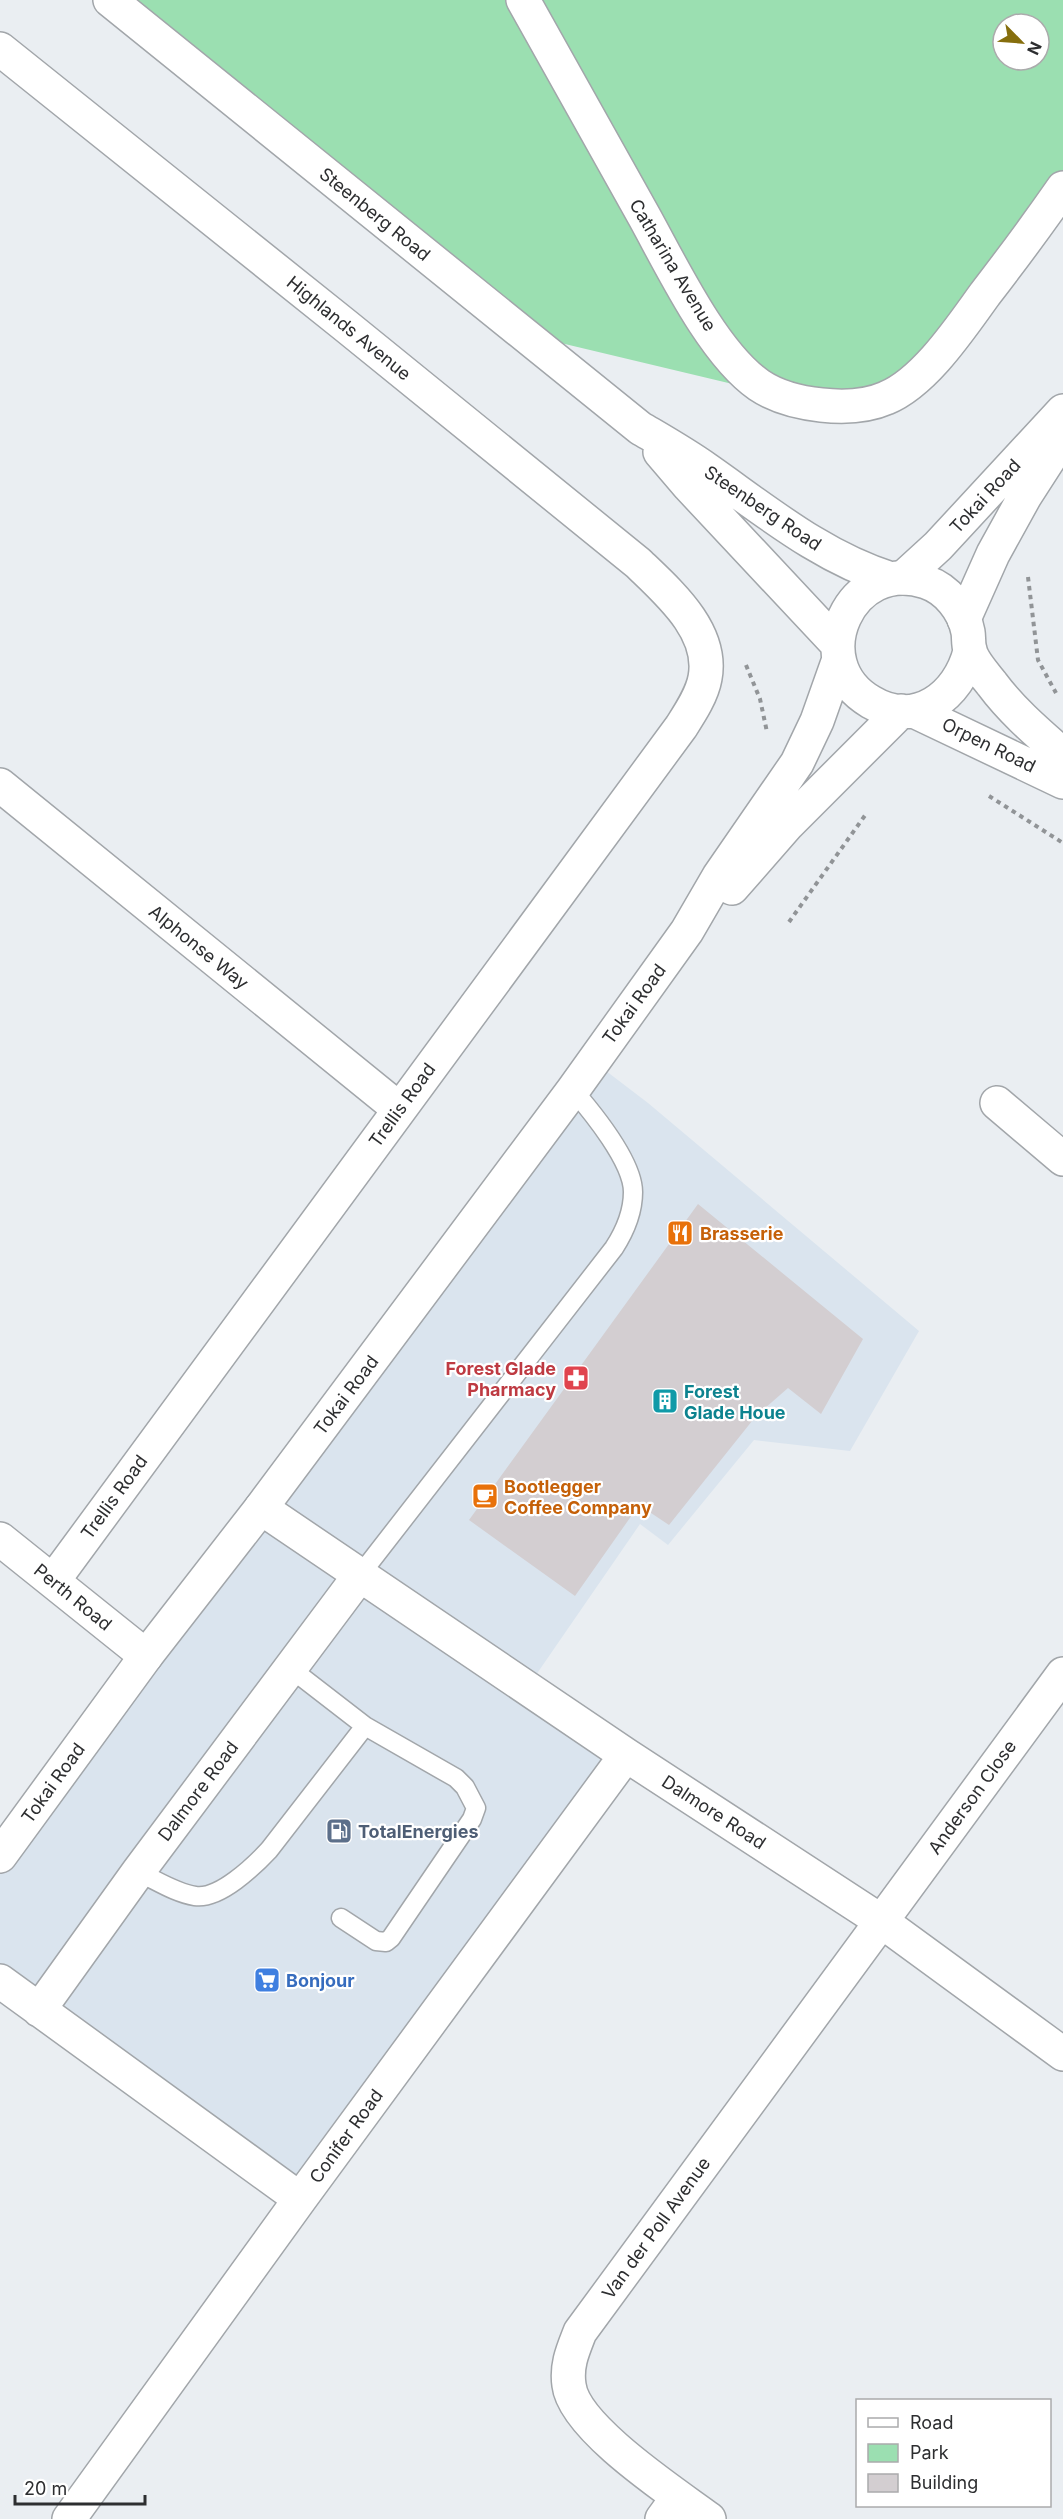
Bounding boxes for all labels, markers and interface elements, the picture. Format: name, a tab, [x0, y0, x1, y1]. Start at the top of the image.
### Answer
north arrow	[991, 12, 1051, 72]
text: N	[1023, 39, 1046, 58]
street label: Steenberg Road	[315, 163, 435, 265]
street label: Catharina Avenue	[625, 195, 721, 335]
street label: Highlands Avenue	[283, 272, 415, 384]
street label: Tokai Road	[945, 455, 1025, 537]
street label: Steenberg Road	[701, 461, 825, 555]
street label: Orpen Road	[939, 713, 1039, 777]
street label: Alphonse Way	[145, 901, 253, 993]
street label: Tokai Road	[598, 960, 670, 1048]
street label: Trellis Road	[365, 1059, 439, 1151]
restaurant icon: Brasserie	[665, 1218, 695, 1248]
place label: Brasserie	[700, 1223, 784, 1244]
street label: Tokai Road	[309, 1351, 383, 1439]
place label: Forest Glade Pharmacy	[445, 1358, 556, 1400]
pharmacy icon: Forest Glade Pharmacy	[561, 1363, 591, 1393]
place label: Forest Glade Houe	[684, 1381, 786, 1423]
building icon: Forest Glade Houe	[650, 1386, 680, 1416]
street label: Trellis Road	[77, 1451, 151, 1543]
place label: Bootlegger Coffee Company	[504, 1476, 652, 1518]
cafe icon: Bootlegger Coffee Company	[470, 1481, 500, 1511]
street label: Perth Road	[30, 1559, 116, 1635]
street label: Anderson Close	[924, 1736, 1020, 1858]
street label: Dalmore Road	[154, 1737, 242, 1845]
street label: Tokai Road	[17, 1739, 89, 1827]
street label: Dalmore Road	[658, 1771, 770, 1853]
fuel station icon: TotalEnergies	[324, 1816, 354, 1846]
place label: TotalEnergies	[358, 1821, 478, 1842]
supermarket icon: Bonjour	[252, 1965, 282, 1995]
place label: Bonjour	[286, 1970, 355, 1991]
street label: Conifer Road	[305, 2085, 387, 2187]
street label: Van der Poll Avenue	[598, 2153, 714, 2303]
legend	[856, 2399, 1051, 2507]
text: Road	[910, 2412, 953, 2433]
text: Park	[910, 2442, 949, 2463]
scale bar	[15, 2468, 146, 2506]
text: Building	[910, 2472, 978, 2493]
text: 20 m	[24, 2478, 67, 2499]

